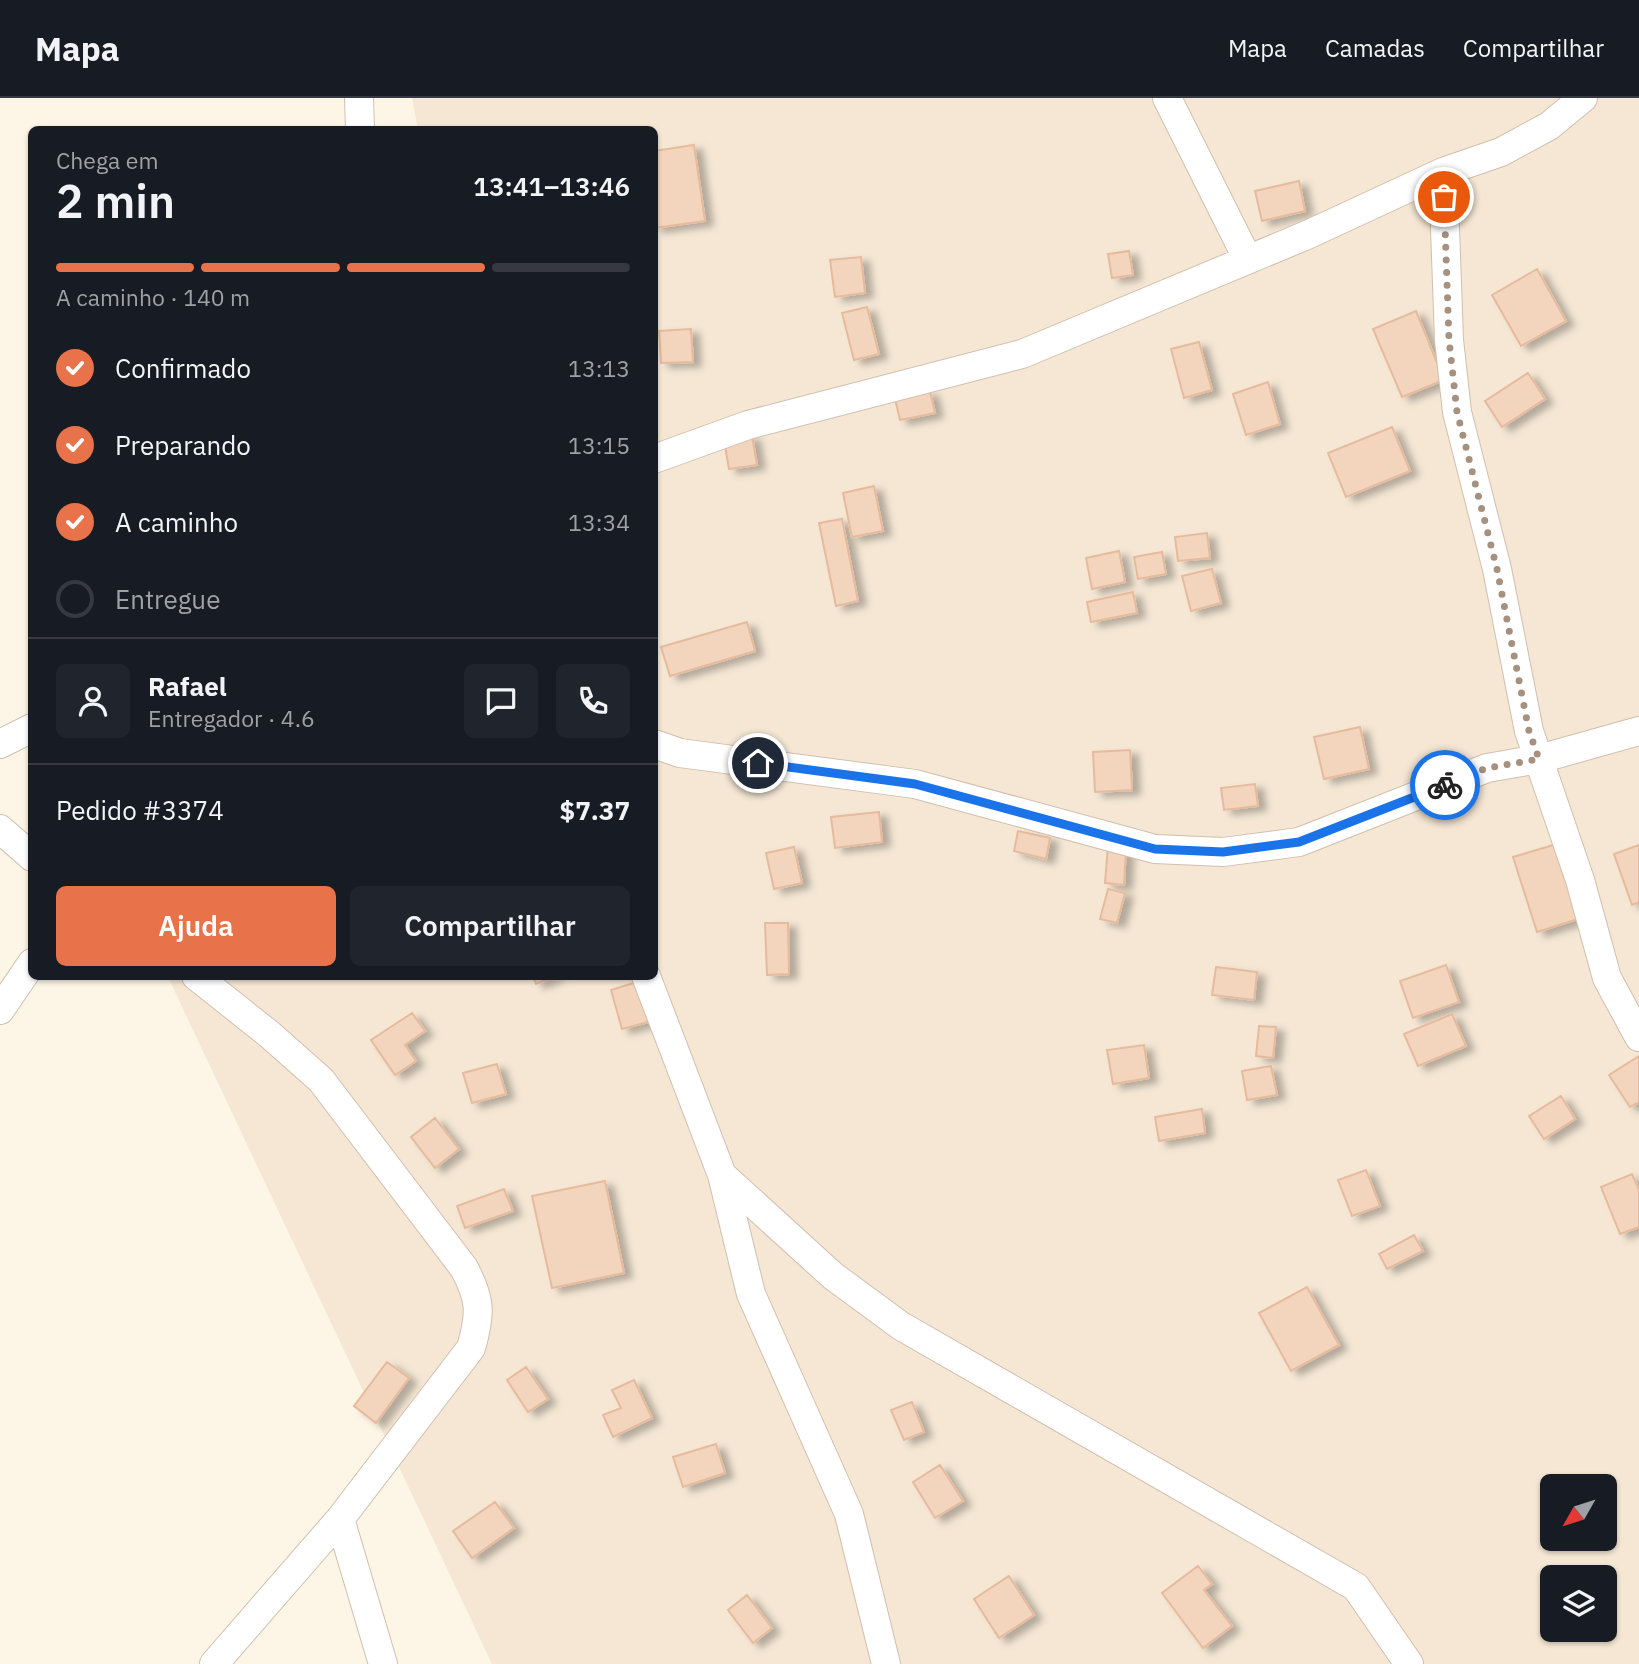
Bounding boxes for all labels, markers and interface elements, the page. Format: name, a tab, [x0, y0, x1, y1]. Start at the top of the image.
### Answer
text: Mapa	[35, 27, 120, 70]
text: Mapa	[1228, 32, 1287, 64]
text: Camadas	[1325, 32, 1425, 64]
text: Compartilhar	[1463, 32, 1604, 64]
text: Chega em	[56, 145, 158, 175]
pin	[1414, 167, 1474, 227]
text: 13:41–13:46	[473, 169, 630, 203]
text: 2 min	[56, 171, 175, 231]
icon: bag	[1425, 178, 1463, 216]
text: A caminho · 140 m	[56, 282, 250, 312]
icon: check	[56, 349, 94, 387]
text: Confirmado	[115, 351, 251, 385]
text: 13:13	[568, 353, 630, 383]
icon: check	[56, 426, 94, 464]
text: Preparando	[115, 428, 251, 462]
text: 13:15	[568, 430, 630, 460]
icon: check	[56, 503, 94, 541]
text: A caminho	[115, 505, 238, 539]
text: 13:34	[568, 507, 630, 537]
text: Entregue	[115, 582, 220, 616]
button: person	[56, 664, 130, 738]
button: chat	[464, 664, 538, 738]
button: phone	[556, 664, 630, 738]
text: Rafael	[148, 669, 227, 703]
text: Entregador · 4.6	[148, 703, 315, 733]
pin	[728, 733, 788, 793]
icon: home	[739, 744, 777, 782]
courier	[1410, 750, 1480, 820]
icon: bike	[1426, 766, 1464, 804]
text: Pedido #3374	[56, 793, 224, 827]
text: $7.37	[560, 793, 630, 827]
button: Ajuda	[56, 886, 336, 966]
button: Compartilhar	[350, 886, 630, 966]
north arrow	[1540, 1474, 1617, 1550]
map controls	[1540, 1474, 1617, 1642]
button: layers	[1540, 1565, 1617, 1642]

